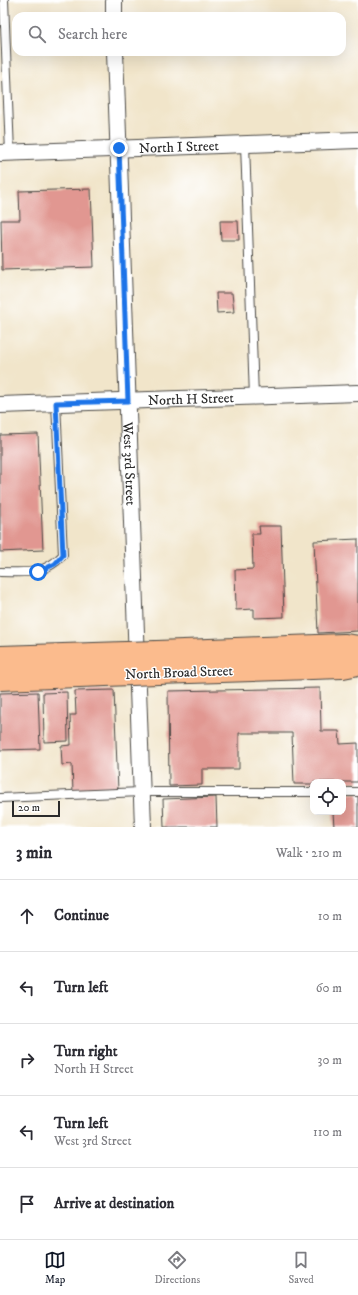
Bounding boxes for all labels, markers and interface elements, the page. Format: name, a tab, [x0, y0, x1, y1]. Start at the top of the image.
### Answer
search box	[12, 12, 346, 56]
icon: search	[26, 23, 48, 45]
text: Search here	[58, 25, 127, 44]
street label: North I Street	[139, 137, 220, 158]
route end	[110, 139, 128, 157]
street label: North H Street	[148, 389, 235, 410]
street label: West 3rd Street	[118, 421, 139, 506]
route start	[29, 563, 47, 581]
street label: North Broad Street	[125, 662, 234, 684]
map controls	[310, 779, 346, 815]
button: locate	[310, 779, 346, 815]
scale bar	[12, 799, 60, 818]
text: 20 m	[18, 801, 40, 815]
text: 3 min	[16, 842, 52, 864]
text: Walk · 210 m	[276, 845, 342, 861]
icon: ahead	[16, 905, 38, 927]
text: Continue	[54, 906, 109, 925]
text: 10 m	[318, 908, 342, 924]
icon: left	[16, 977, 38, 999]
text: Turn left	[54, 978, 108, 997]
text: 60 m	[316, 980, 342, 996]
text: Turn right	[54, 1042, 117, 1061]
icon: right	[16, 1049, 38, 1071]
text: 30 m	[318, 1052, 342, 1068]
text: North H Street	[54, 1061, 134, 1077]
text: Turn left	[54, 1114, 108, 1133]
icon: left	[16, 1121, 38, 1143]
text: 110 m	[313, 1124, 342, 1140]
text: West 3rd Street	[54, 1133, 132, 1149]
icon: arrive	[16, 1193, 38, 1215]
text: Arrive at destination	[54, 1194, 174, 1213]
tab: Map	[44, 1249, 66, 1287]
tab: Directions	[155, 1249, 200, 1287]
tab: Saved	[289, 1249, 314, 1287]

